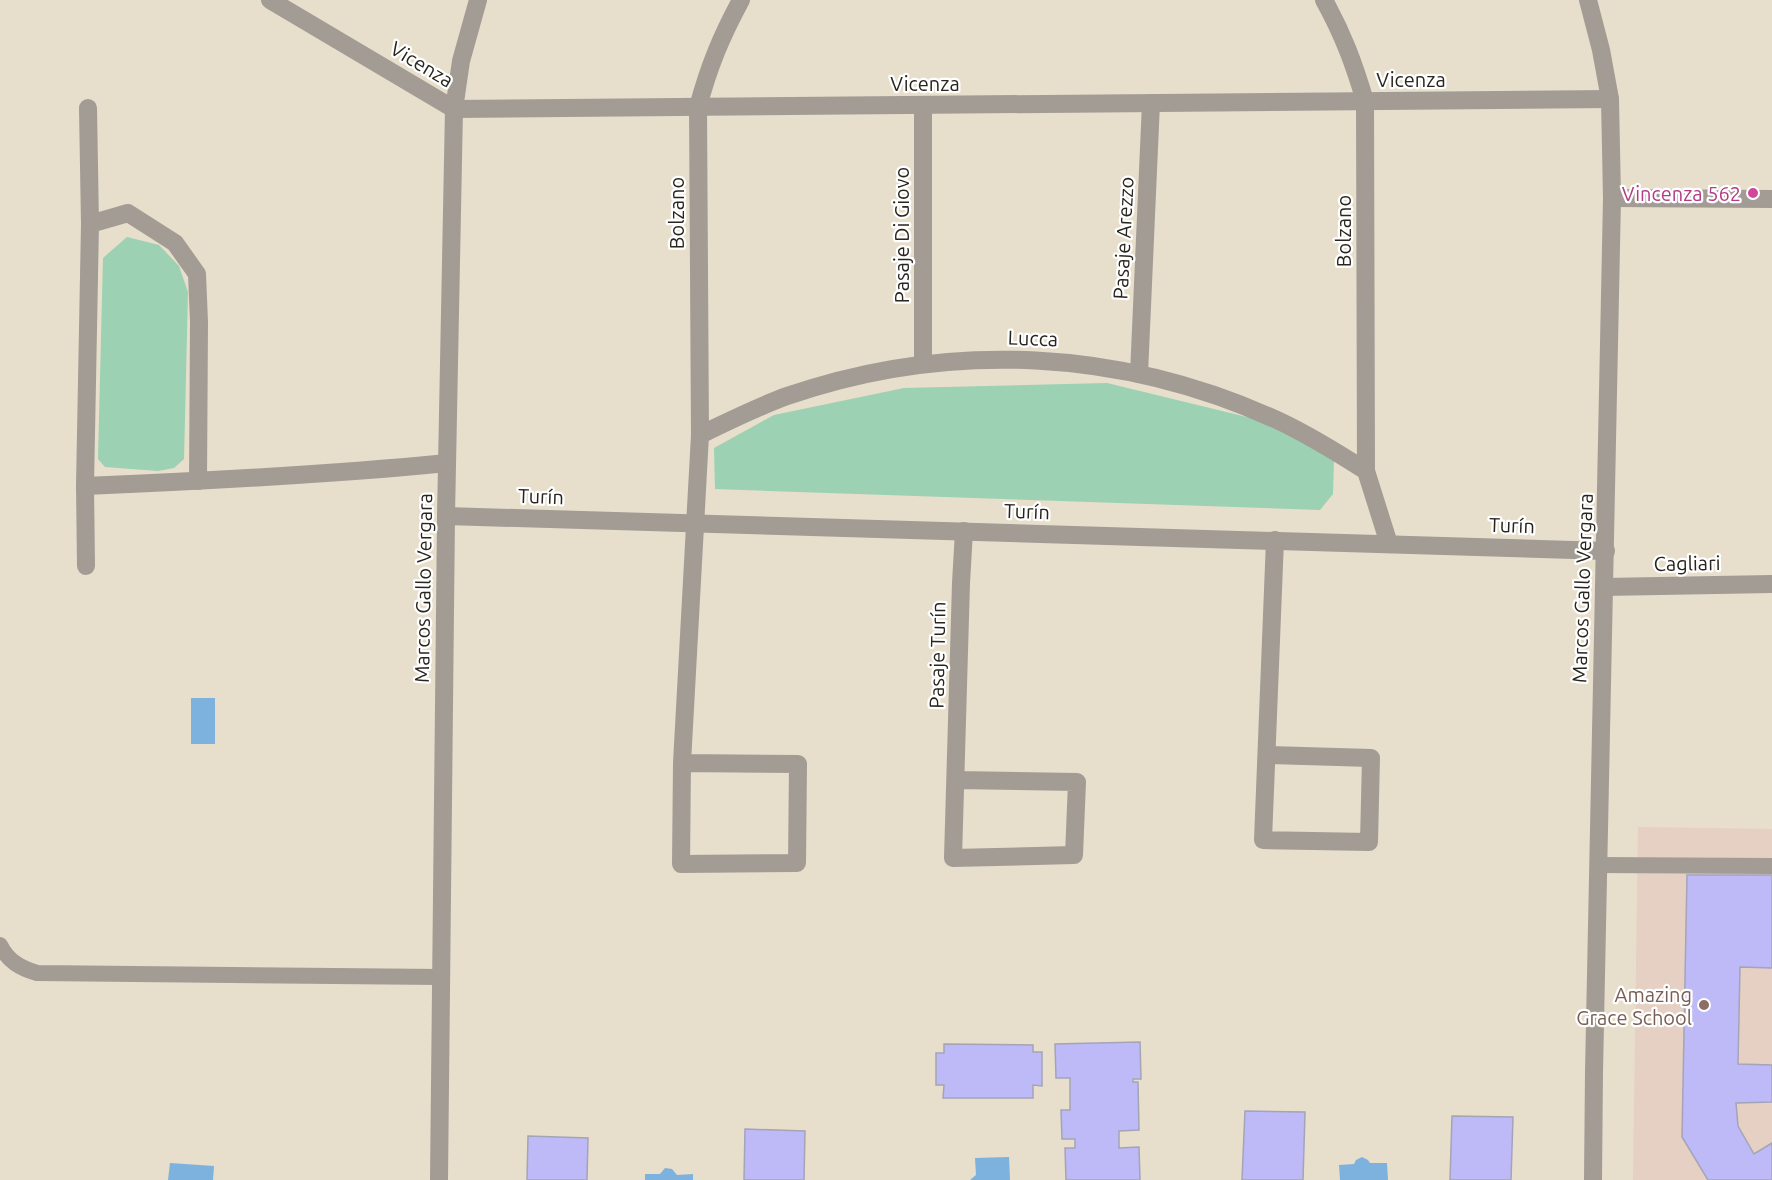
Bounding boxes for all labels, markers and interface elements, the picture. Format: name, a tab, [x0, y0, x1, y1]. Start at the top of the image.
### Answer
street label: Vicenza	[386, 36, 458, 92]
street label: Vicenza	[1376, 68, 1446, 91]
street label: Vicenza	[890, 72, 960, 95]
street label: Pasaje Di Giovo	[890, 167, 913, 303]
street label: Pasaje Arezzo	[1108, 176, 1138, 300]
street label: Bolzano	[665, 177, 688, 249]
place label: Vincenza 562	[1622, 182, 1741, 205]
marker: Vincenza 562	[1746, 186, 1760, 200]
street label: Bolzano	[1332, 195, 1355, 267]
street label: Lucca	[1007, 326, 1059, 350]
street label: Turín	[518, 484, 564, 508]
street label: Marcos Gallo Vergara	[410, 493, 436, 683]
street label: Marcos Gallo Vergara	[1567, 493, 1597, 683]
street label: Turín	[1004, 499, 1050, 523]
street label: Turín	[1489, 513, 1535, 537]
street label: Cagliari	[1653, 551, 1721, 575]
street label: Pasaje Turín	[925, 601, 949, 709]
place label: Amazing Grace School	[1576, 983, 1692, 1029]
marker: Amazing Grace School	[1697, 998, 1711, 1012]

